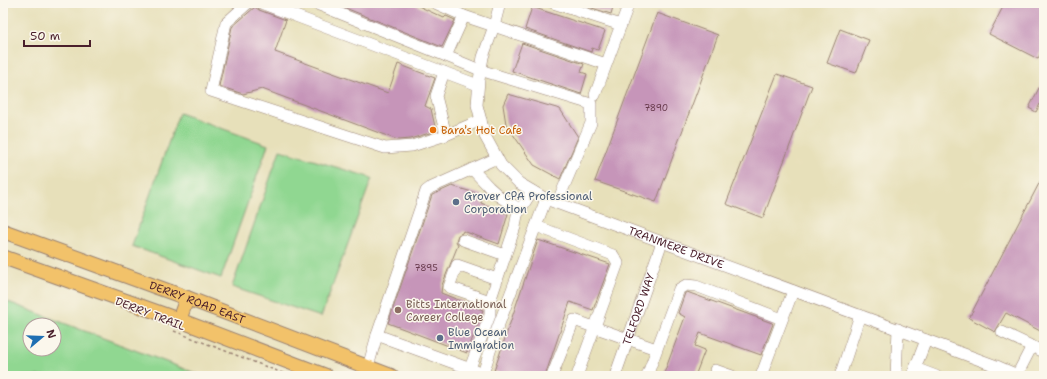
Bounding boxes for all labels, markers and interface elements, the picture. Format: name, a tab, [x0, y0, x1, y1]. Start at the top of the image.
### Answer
scale bar	[24, 22, 90, 48]
text: 50 m	[30, 28, 60, 44]
house number: 7890	[644, 102, 668, 114]
place label: Bara's Hot Cafe	[441, 123, 522, 138]
marker: Bara's Hot Cafe	[428, 125, 438, 135]
place label: Grover CPA Professional Corporation	[464, 189, 593, 217]
marker: Grover CPA Professional Corporation	[451, 197, 461, 207]
street label: TRANMERE DRIVE	[626, 223, 726, 272]
house number: 7895	[414, 262, 438, 274]
street label: TELFORD WAY	[619, 271, 658, 347]
street label: DERRY ROAD EAST	[147, 277, 248, 327]
street label: DERRY TRAIL	[113, 294, 187, 334]
place label: Bitts International Career College	[406, 297, 507, 325]
marker: Bitts International Career College	[393, 305, 403, 315]
north arrow	[22, 317, 62, 357]
place label: Blue Ocean Immigration	[448, 325, 515, 353]
text: N	[42, 327, 60, 341]
marker: Blue Ocean Immigration	[435, 333, 445, 343]

